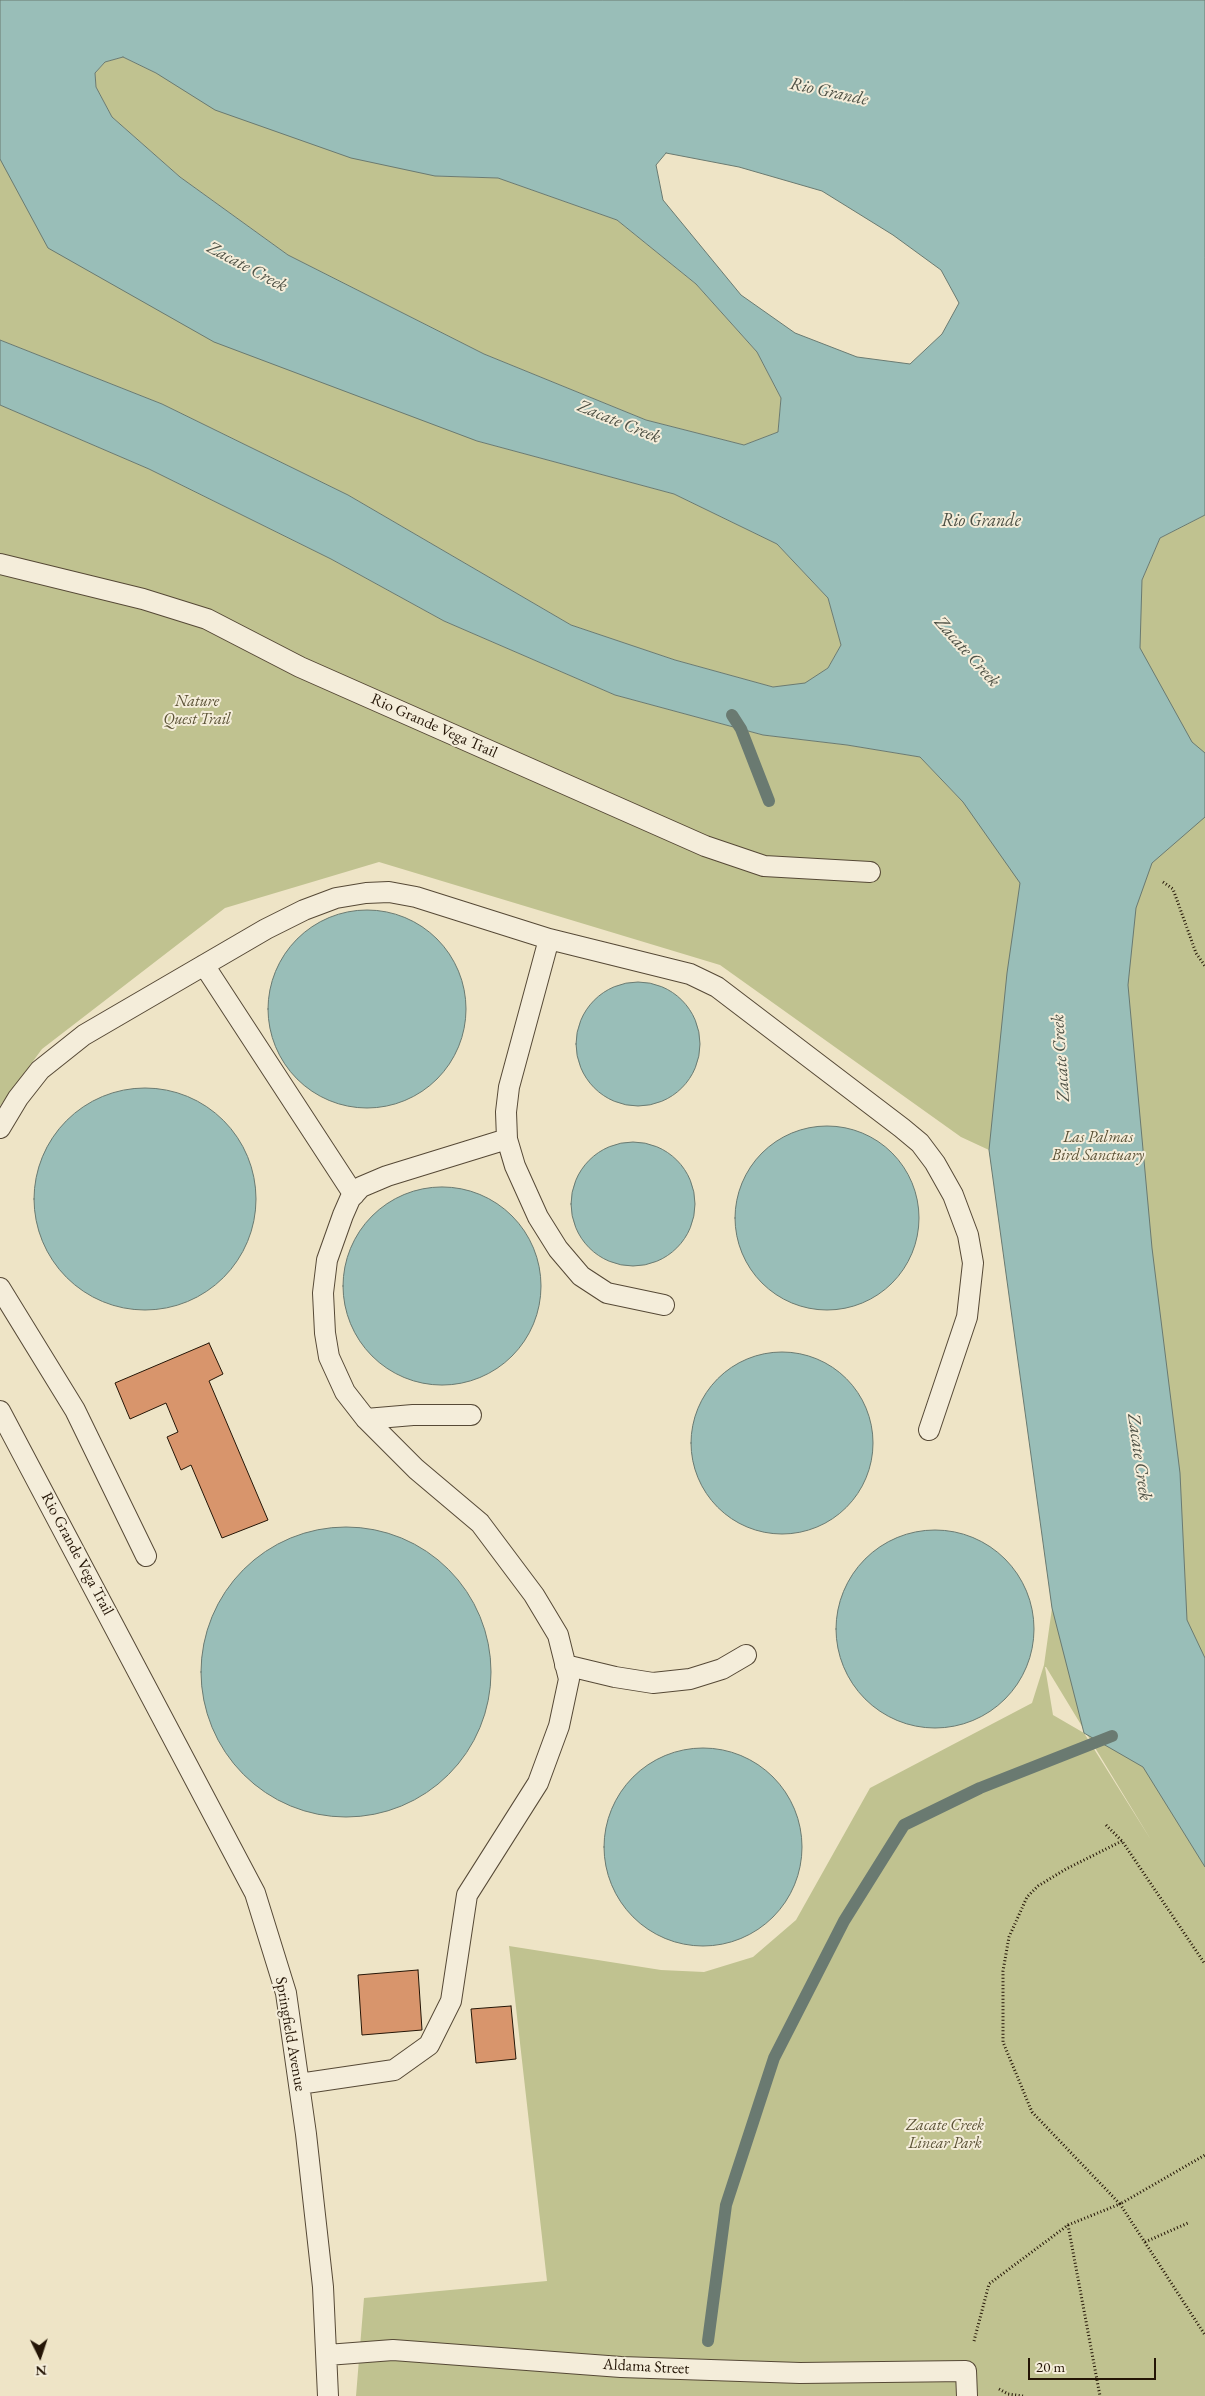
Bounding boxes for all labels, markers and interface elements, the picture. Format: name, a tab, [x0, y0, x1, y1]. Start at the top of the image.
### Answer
water label: Rio Grande	[788, 73, 870, 111]
water label: Zacate Creek	[203, 237, 291, 297]
water label: Zacate Creek	[574, 396, 664, 448]
water label: Rio Grande	[941, 510, 1021, 532]
water label: Zacate Creek	[930, 612, 1004, 692]
street label: Rio Grande Vega Trail	[368, 689, 500, 763]
park label: Nature Quest Trail	[163, 692, 231, 730]
water label: Zacate Creek	[1047, 1013, 1075, 1103]
park label: Las Palmas Bird Sanctuary	[1052, 1128, 1144, 1166]
water label: Zacate Creek	[1122, 1412, 1156, 1502]
street label: Rio Grande Vega Trail	[37, 1489, 117, 1619]
street label: Springfield Avenue	[270, 1975, 310, 2093]
park label: Zacate Creek Linear Park	[906, 2116, 984, 2154]
north arrow	[15, 2331, 65, 2381]
scale bar	[1030, 2348, 1158, 2380]
street label: Aldama Street	[602, 2355, 690, 2379]
text: 20 m	[1036, 2357, 1065, 2376]
text: N	[35, 2362, 47, 2380]

